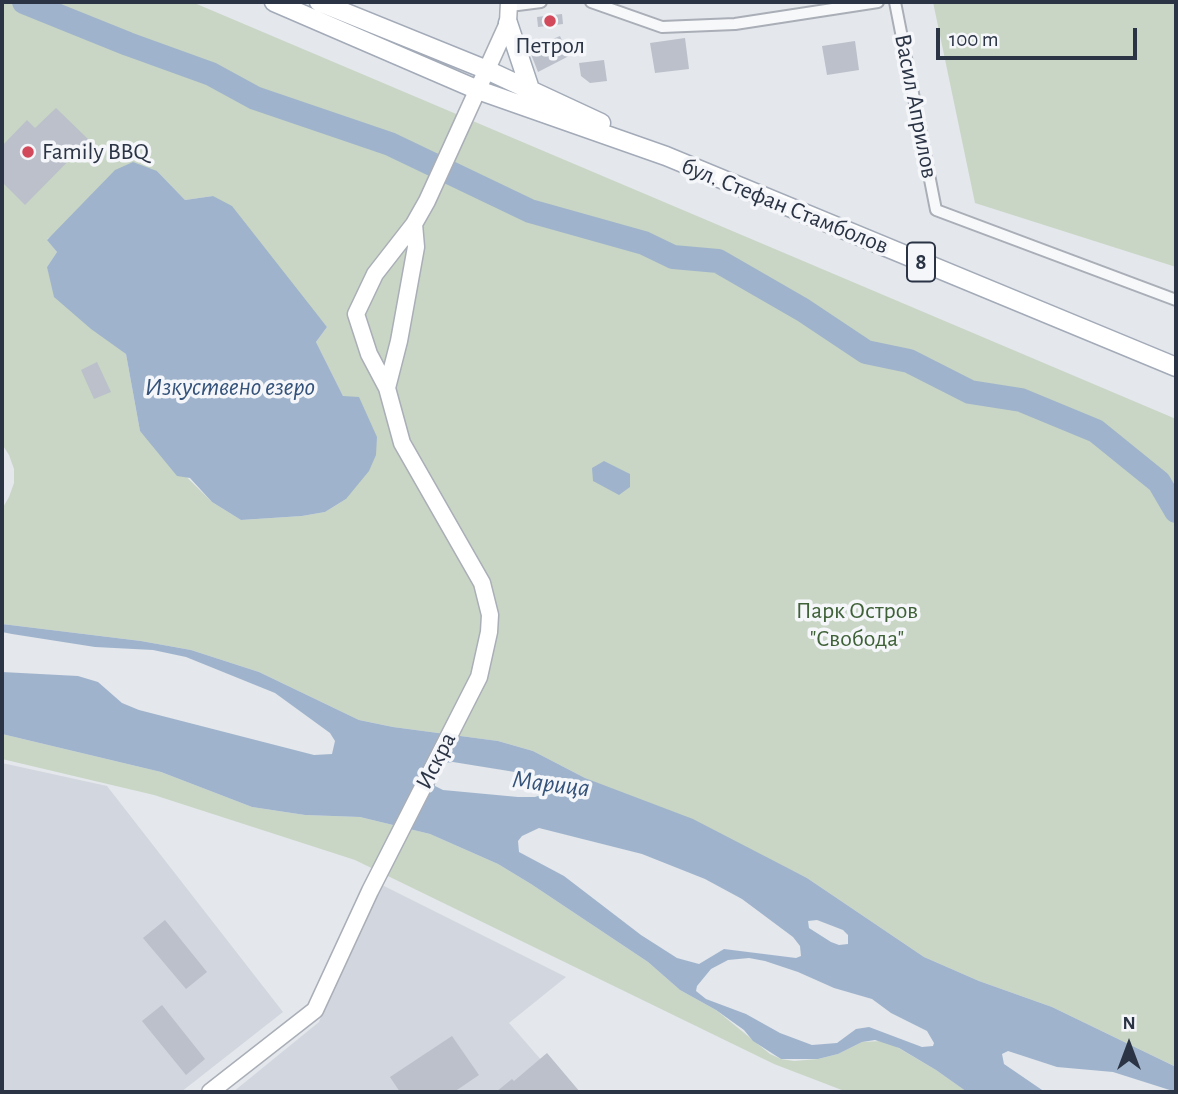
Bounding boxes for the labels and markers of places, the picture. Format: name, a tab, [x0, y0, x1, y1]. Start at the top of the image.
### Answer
marker: Петрол	[542, 13, 558, 29]
place label: Петрол	[515, 32, 585, 60]
place label: Family BBQ	[42, 138, 149, 166]
marker: Family BBQ	[20, 144, 36, 160]

